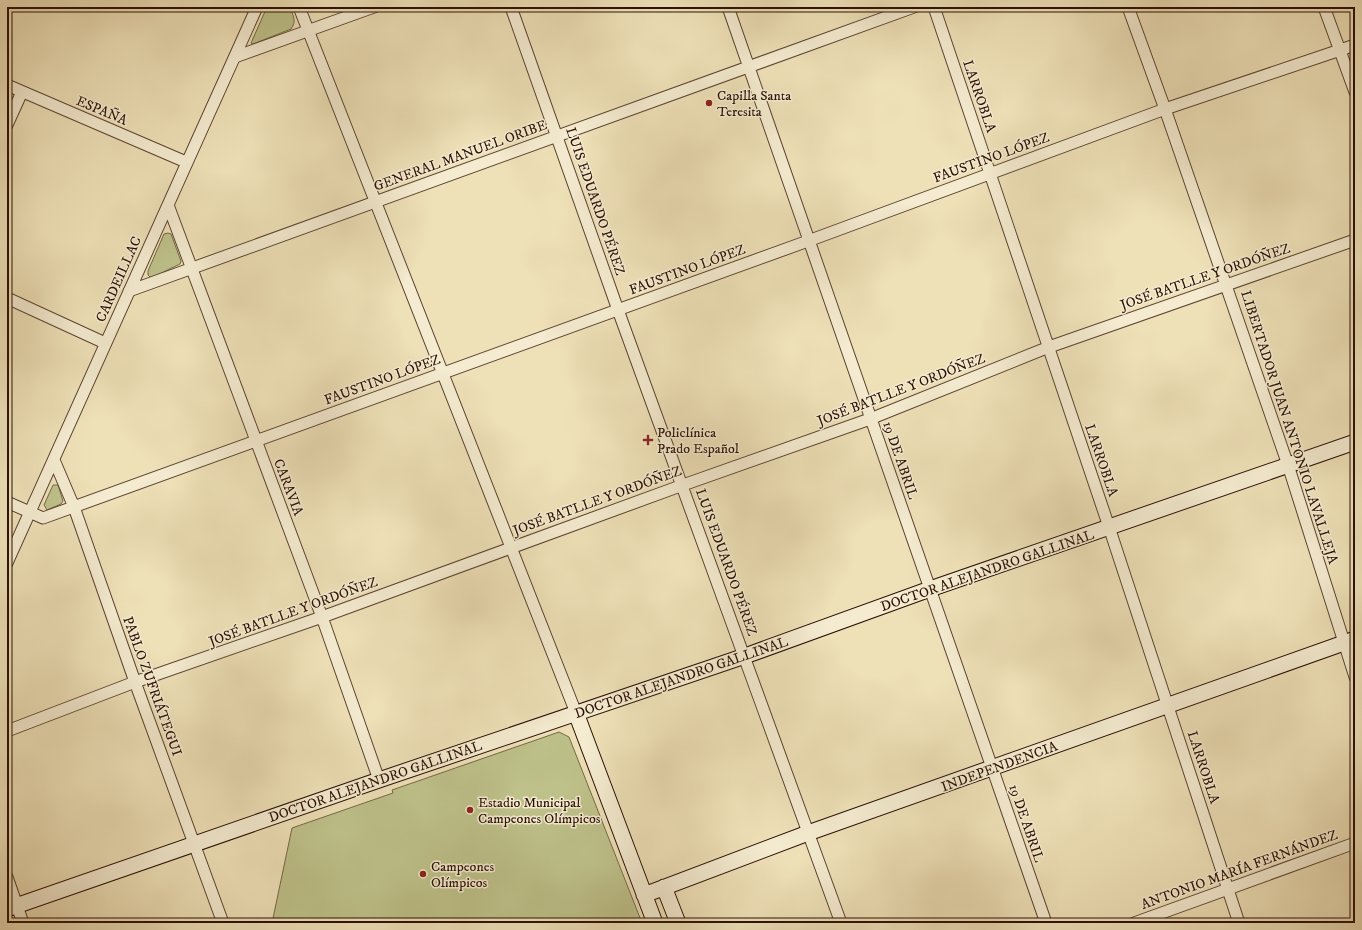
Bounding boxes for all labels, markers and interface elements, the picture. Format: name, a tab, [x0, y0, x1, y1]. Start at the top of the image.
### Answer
street label: LARROBLA	[958, 58, 1000, 136]
place label: Capilla Santa Teresita	[717, 87, 791, 121]
street label: ESPAÑA	[73, 92, 131, 130]
marker: Capilla Santa Teresita	[704, 98, 714, 108]
street label: GENERAL MANUEL ORIBE	[371, 116, 550, 196]
street label: LUIS EDUARDO PÉREZ	[561, 125, 629, 278]
street label: FAUSTINO LÓPEZ	[931, 129, 1052, 187]
street label: CARDEILLAC	[92, 234, 146, 325]
street label: JOSÉ BATLLE Y ORDÓÑEZ	[1116, 239, 1293, 315]
street label: FAUSTINO LÓPEZ	[627, 241, 748, 299]
street label: LIBERTADOR JUAN ANTONIO LAVALLEJA	[1236, 288, 1342, 567]
street label: JOSÉ BATLLE Y ORDÓÑEZ	[813, 350, 988, 431]
street label: FAUSTINO LÓPEZ	[322, 351, 443, 409]
street label: 19 DE ABRIL	[878, 419, 922, 502]
street label: LARROBLA	[1080, 422, 1122, 500]
place label: Policlínica Prado Español	[657, 424, 740, 458]
marker: Policlínica Prado Español	[642, 434, 654, 446]
street label: CARAVIA	[269, 456, 308, 519]
street label: JOSÉ BATLLE Y ORDÓÑEZ	[509, 462, 684, 541]
street label: LUIS EDUARDO PÉREZ	[691, 486, 761, 638]
street label: DOCTOR ALEJANDRO GALLINAL	[878, 526, 1096, 616]
street label: JOSÉ BATLLE Y ORDÓÑEZ	[205, 573, 380, 652]
street label: PABLO ZUFRIÁTEGUI	[118, 614, 186, 759]
street label: DOCTOR ALEJANDRO GALLINAL	[572, 633, 790, 723]
street label: LARROBLA	[1183, 729, 1224, 807]
street label: DOCTOR ALEJANDRO GALLINAL	[266, 737, 484, 827]
street label: INDEPENDENCIA	[939, 737, 1061, 796]
street label: 19 DE ABRIL	[1004, 782, 1048, 865]
place label: Estadio Municipal Campeones Olímpicos	[478, 794, 601, 828]
marker: Estadio Municipal Campeones Olímpicos	[465, 805, 475, 815]
street label: ANTONIO MARÍA FERNÁNDEZ	[1138, 826, 1340, 914]
place label: Campeones Olímpicos	[431, 858, 494, 892]
marker: Campeones Olímpicos	[418, 869, 428, 879]

